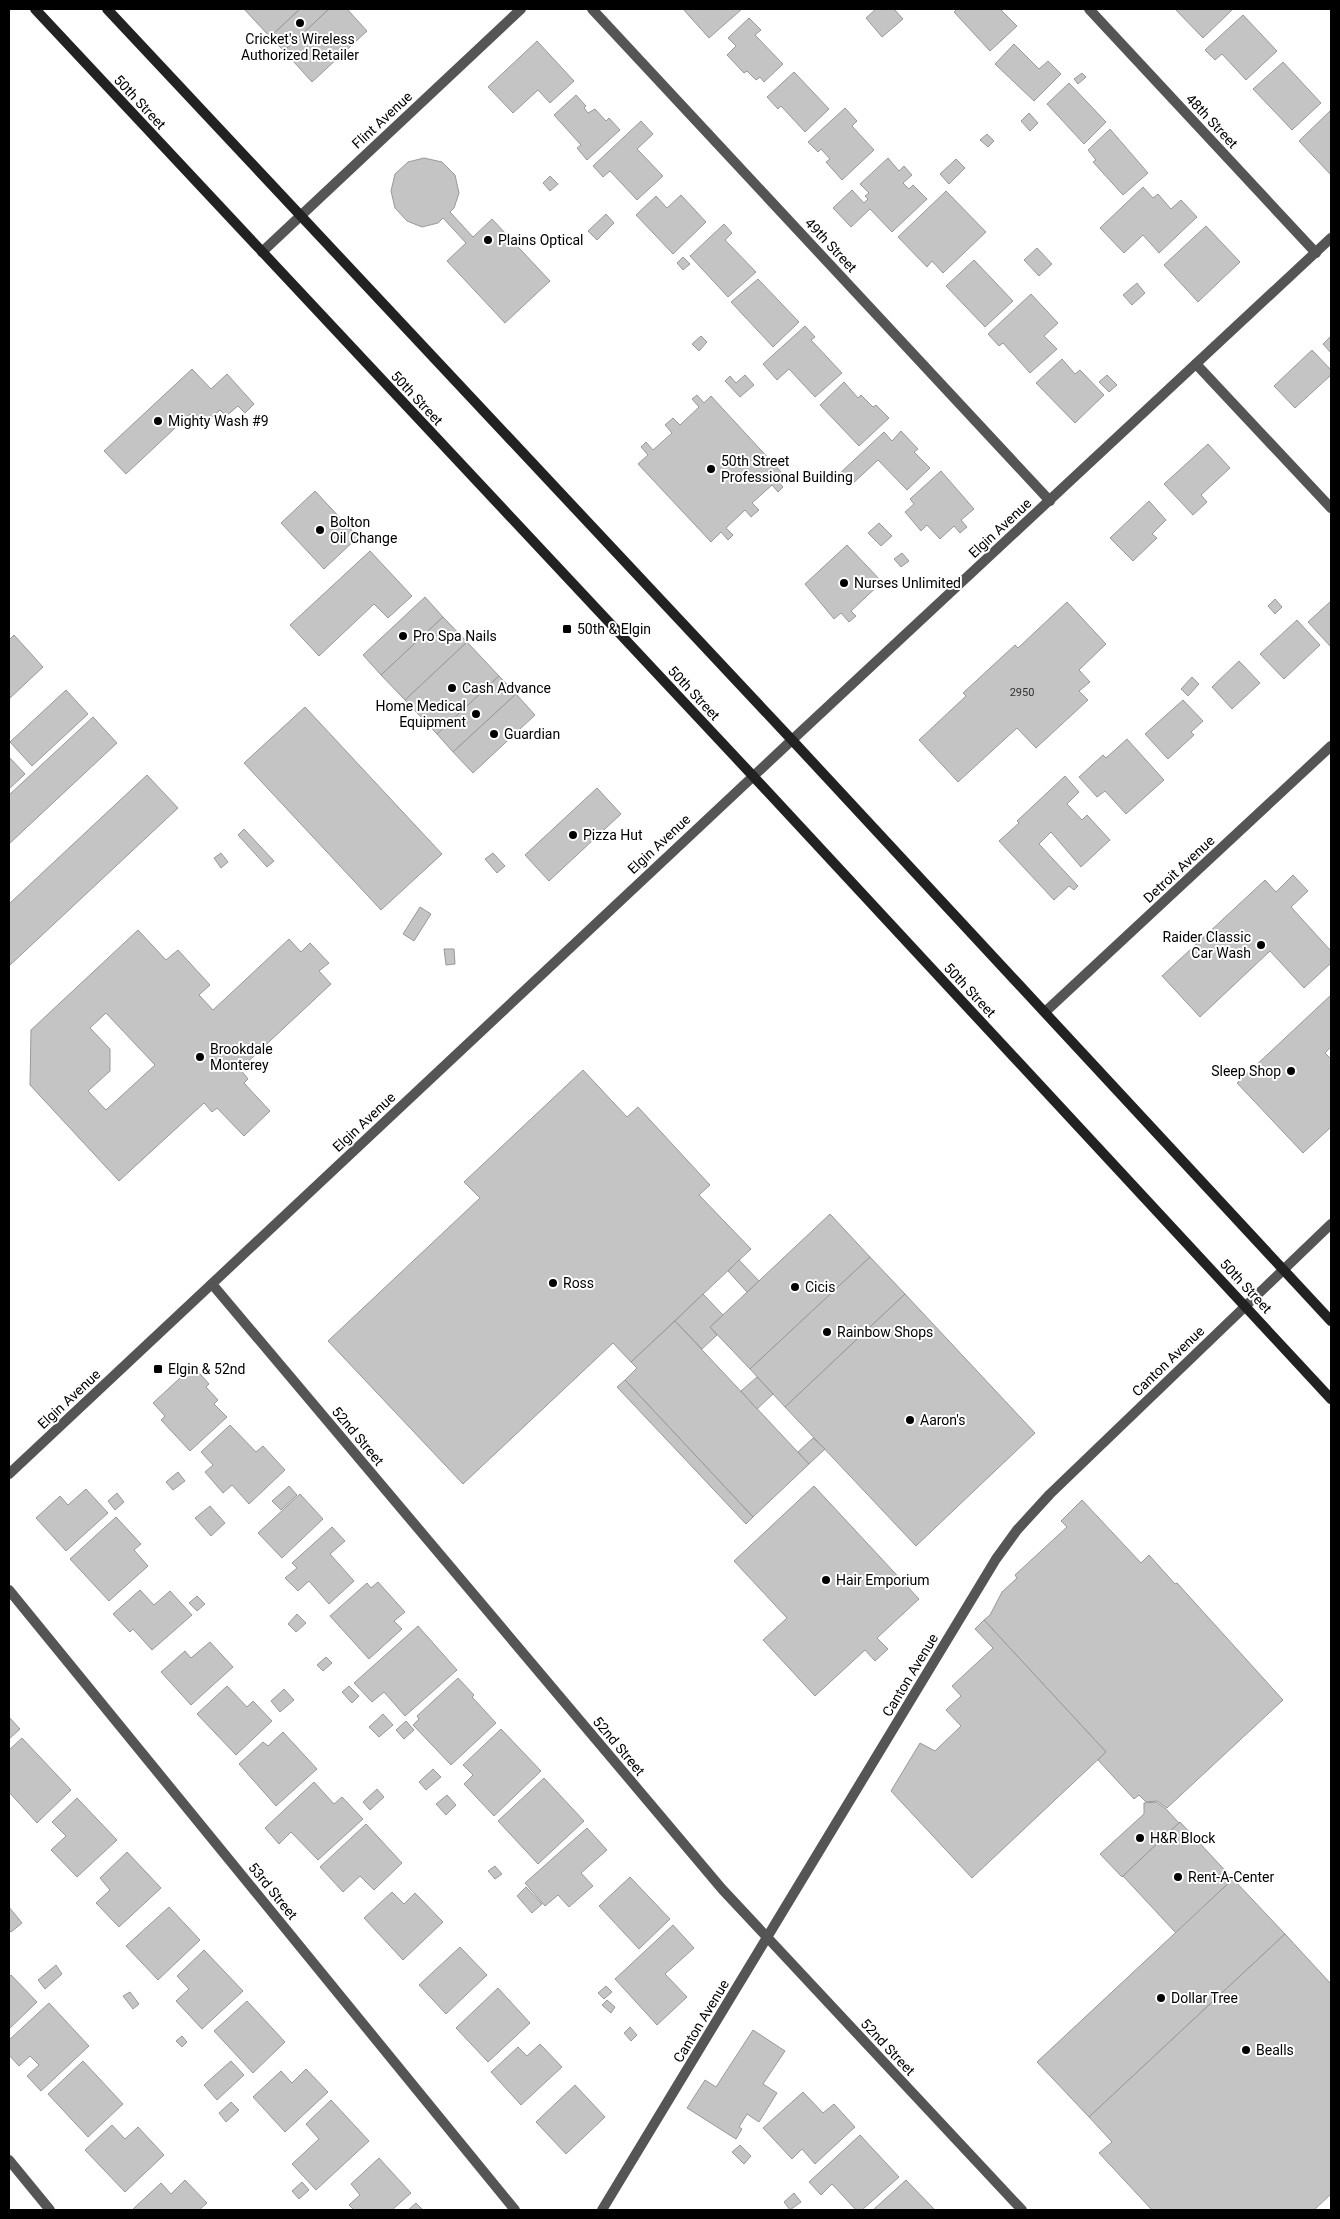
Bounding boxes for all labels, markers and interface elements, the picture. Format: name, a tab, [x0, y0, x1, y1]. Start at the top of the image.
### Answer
marker: Cricket's Wireless Authorized Retailer	[294, 17, 306, 29]
place label: Cricket's Wireless Authorized Retailer	[241, 31, 359, 63]
street label: 50th Street	[111, 72, 169, 133]
street label: Flint Avenue	[349, 88, 415, 152]
street label: 48th Street	[1183, 91, 1241, 152]
street label: 49th Street	[802, 215, 860, 276]
place label: Plains Optical	[498, 232, 584, 248]
marker: Plains Optical	[482, 234, 494, 246]
street label: 50th Street	[388, 368, 446, 429]
place label: Mighty Wash #9	[168, 413, 269, 429]
marker: Mighty Wash #9	[152, 415, 164, 427]
place label: 50th Street Professional Building	[721, 453, 853, 485]
marker: 50th Street Professional Building	[705, 463, 717, 475]
street label: Elgin Avenue	[965, 495, 1035, 561]
place label: Bolton Oil Change	[330, 514, 397, 546]
marker: Bolton Oil Change	[314, 524, 326, 536]
place label: Nurses Unlimited	[854, 575, 961, 591]
marker: Nurses Unlimited	[838, 577, 850, 589]
place label: 50th & Elgin	[577, 621, 651, 637]
marker: 50th & Elgin	[561, 623, 573, 635]
place label: Pro Spa Nails	[413, 628, 497, 644]
marker: Pro Spa Nails	[397, 630, 409, 642]
street label: 50th Street	[665, 663, 723, 724]
place label: Cash Advance	[462, 680, 551, 696]
marker: Cash Advance	[446, 682, 458, 694]
house number: 2950	[1010, 686, 1034, 699]
place label: Home Medical Equipment	[376, 698, 466, 730]
marker: Home Medical Equipment	[470, 708, 482, 720]
place label: Guardian	[504, 726, 560, 742]
marker: Guardian	[488, 728, 500, 740]
street label: Elgin Avenue	[624, 811, 694, 877]
place label: Pizza Hut	[583, 827, 643, 843]
marker: Pizza Hut	[567, 829, 579, 841]
street label: Detroit Avenue	[1140, 832, 1218, 906]
place label: Raider Classic Car Wash	[1163, 929, 1251, 961]
marker: Raider Classic Car Wash	[1255, 939, 1267, 951]
street label: 50th Street	[941, 960, 999, 1021]
place label: Brookdale Monterey	[210, 1041, 273, 1073]
marker: Brookdale Monterey	[194, 1051, 206, 1063]
place label: Sleep Shop	[1211, 1063, 1281, 1079]
marker: Sleep Shop	[1285, 1065, 1297, 1077]
street label: Elgin Avenue	[329, 1089, 399, 1155]
street label: 50th Street	[1217, 1256, 1275, 1317]
place label: Ross	[563, 1275, 594, 1291]
marker: Ross	[547, 1277, 559, 1289]
place label: Cicis	[805, 1279, 835, 1295]
marker: Cicis	[789, 1281, 801, 1293]
street label: Canton Avenue	[1129, 1323, 1207, 1399]
place label: Rainbow Shops	[837, 1324, 933, 1340]
marker: Rainbow Shops	[821, 1326, 833, 1338]
place label: Elgin & 52nd	[168, 1361, 245, 1377]
marker: Elgin & 52nd	[152, 1363, 164, 1375]
street label: Elgin Avenue	[34, 1366, 104, 1432]
street label: 52nd Street	[329, 1403, 387, 1469]
place label: Aaron's	[920, 1412, 966, 1428]
marker: Aaron's	[904, 1414, 916, 1426]
place label: Hair Emporium	[836, 1572, 929, 1588]
marker: Hair Emporium	[820, 1574, 832, 1586]
street label: Canton Avenue	[879, 1631, 941, 1719]
street label: 52nd Street	[590, 1713, 648, 1779]
place label: H&R Block	[1150, 1830, 1216, 1846]
marker: H&R Block	[1134, 1832, 1146, 1844]
street label: 53rd Street	[245, 1859, 301, 1923]
place label: Rent-A-Center	[1188, 1869, 1275, 1885]
marker: Rent-A-Center	[1172, 1871, 1184, 1883]
street label: Canton Avenue	[670, 1977, 732, 2065]
place label: Dollar Tree	[1171, 1990, 1238, 2006]
marker: Dollar Tree	[1155, 1992, 1167, 2004]
street label: 52nd Street	[858, 2015, 919, 2079]
place label: Bealls	[1256, 2042, 1294, 2058]
marker: Bealls	[1240, 2044, 1252, 2056]

